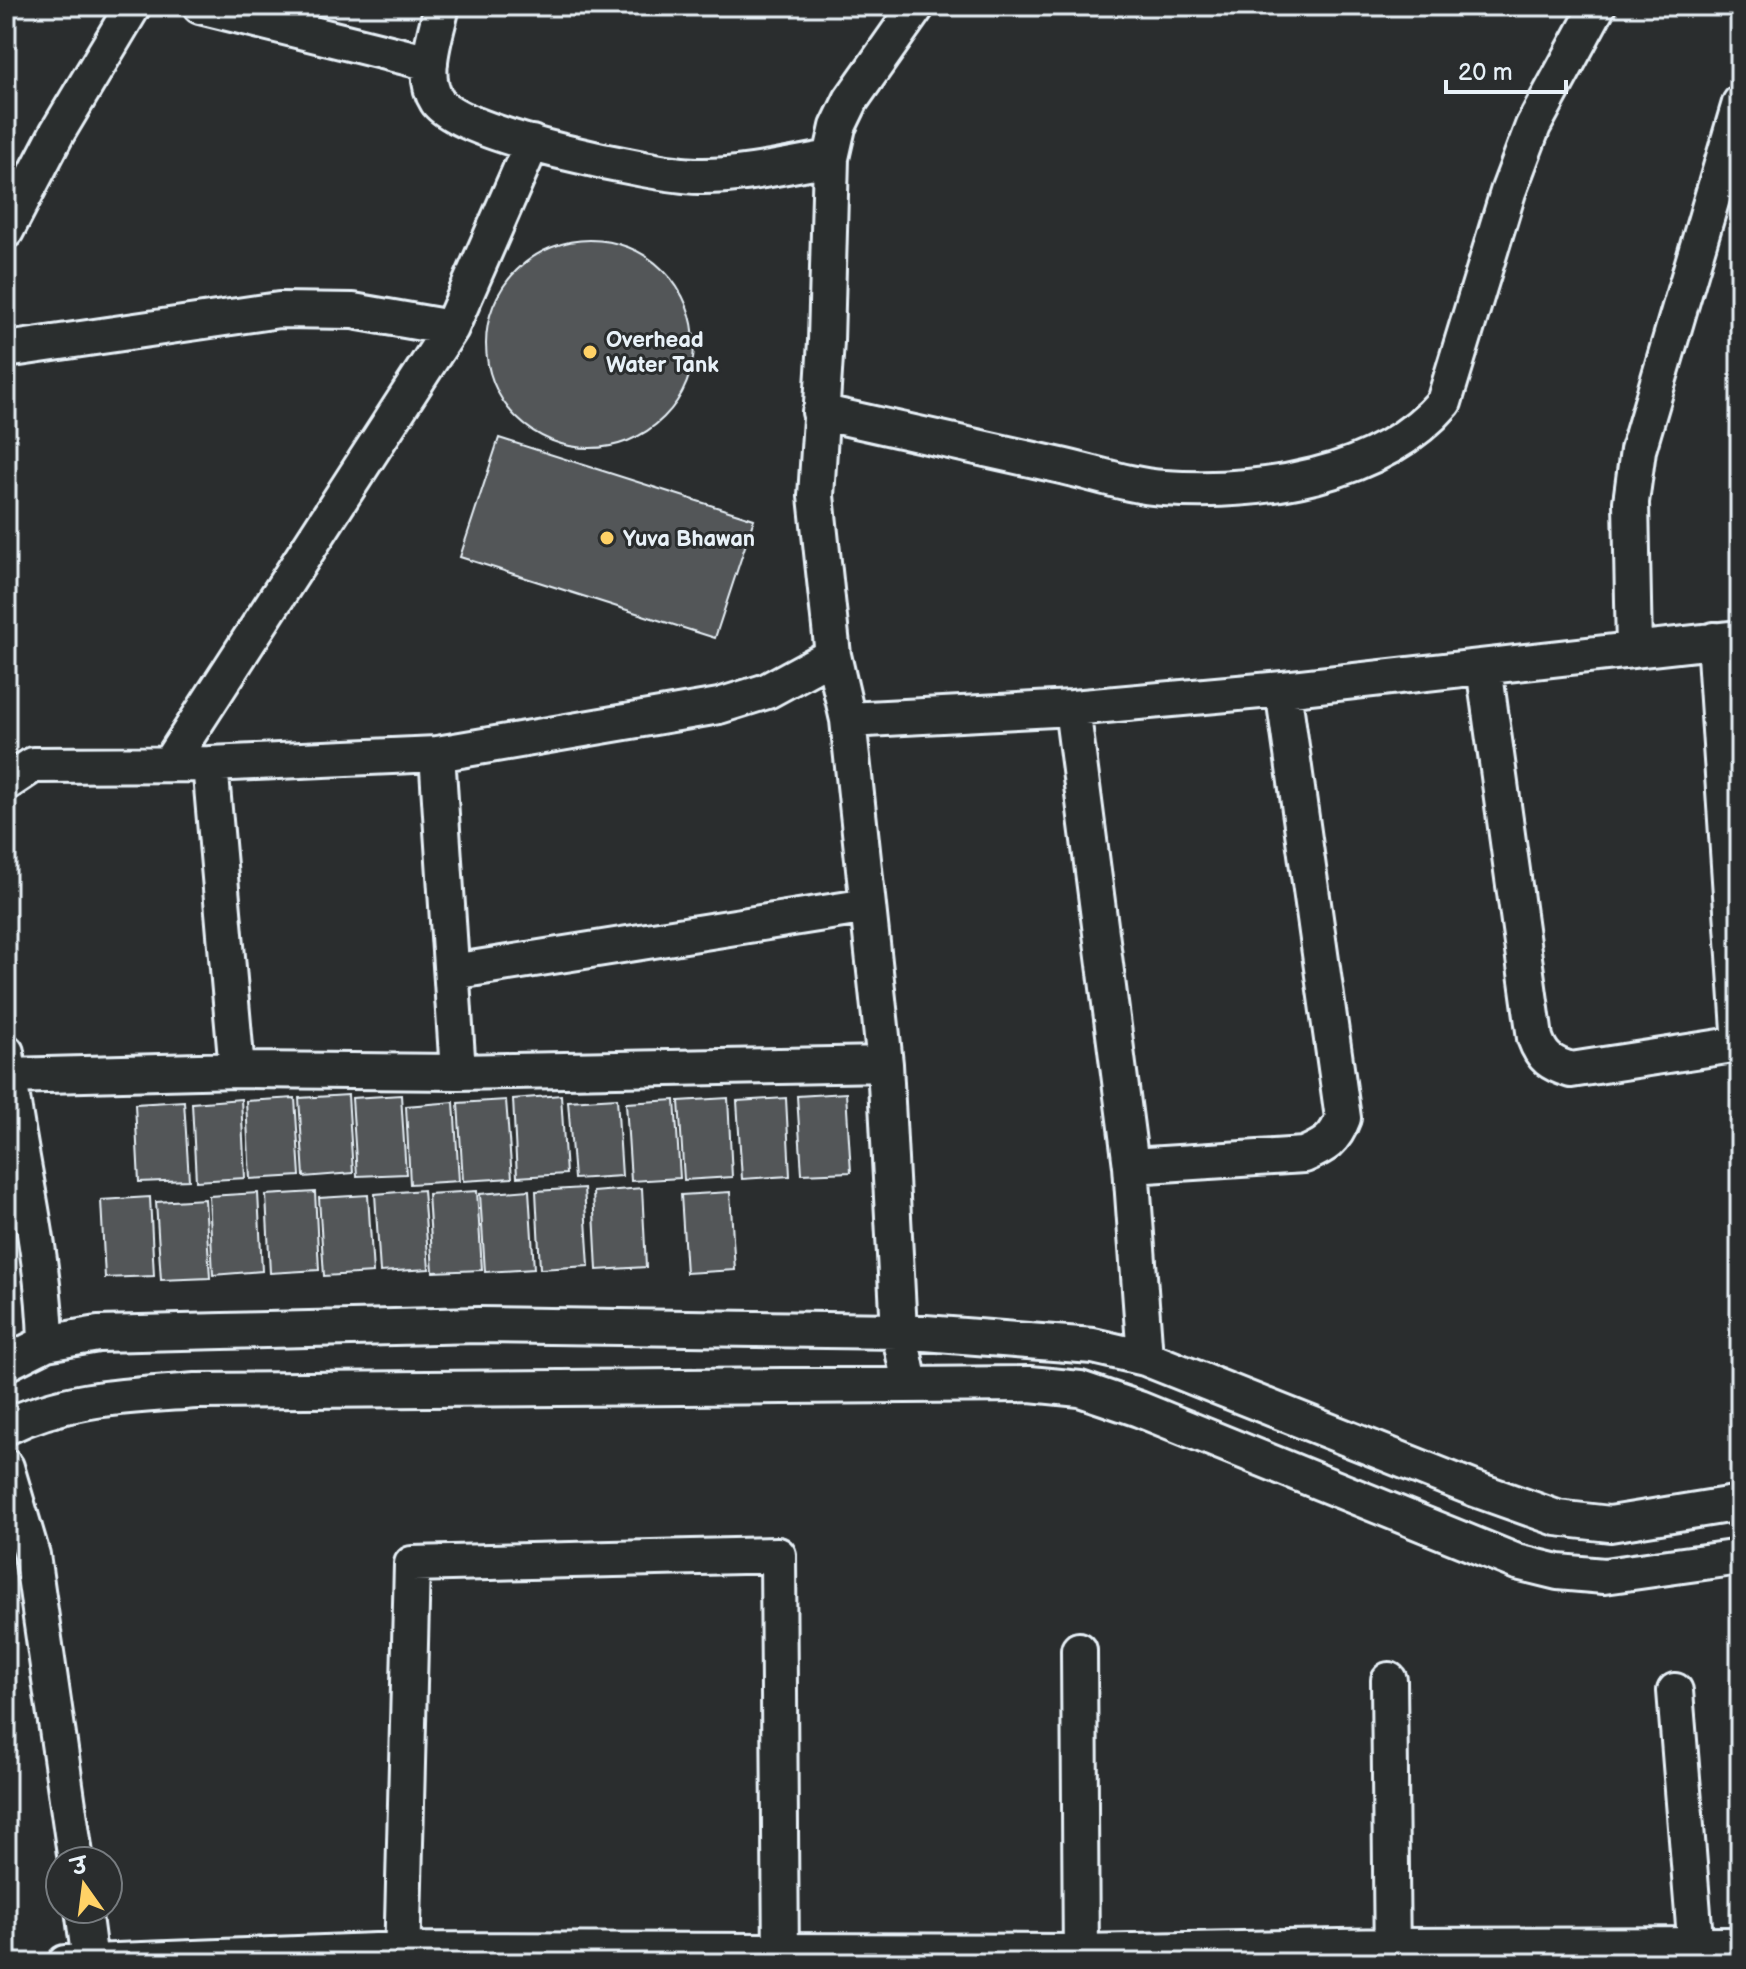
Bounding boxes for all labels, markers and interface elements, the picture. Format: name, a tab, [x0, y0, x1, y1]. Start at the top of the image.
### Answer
scale bar	[1446, 44, 1566, 94]
text: 20 m	[1458, 58, 1513, 87]
place label: Overhead Water Tank	[606, 327, 719, 379]
marker: Overhead Water Tank	[581, 343, 599, 361]
place label: Yuva Bhawan	[623, 526, 755, 553]
marker: Yuva Bhawan	[598, 529, 616, 547]
north arrow	[44, 1845, 124, 1925]
text: उ	[67, 1852, 92, 1882]

